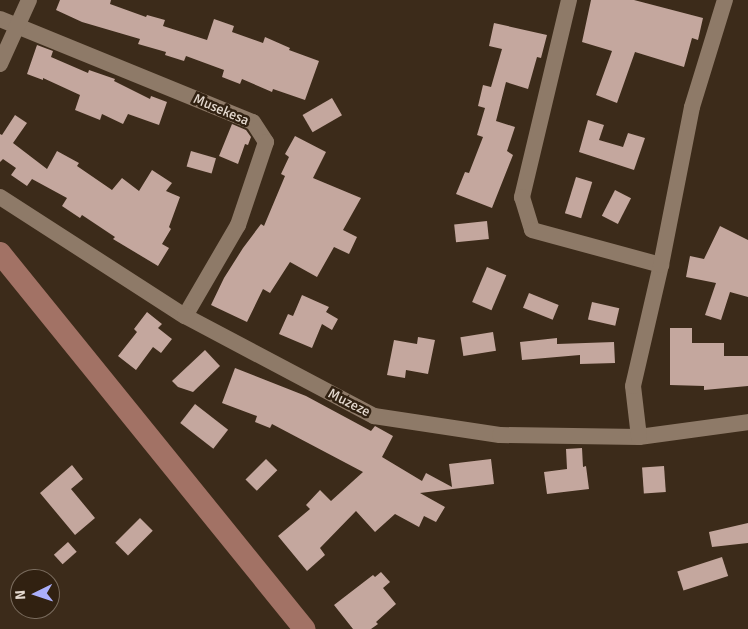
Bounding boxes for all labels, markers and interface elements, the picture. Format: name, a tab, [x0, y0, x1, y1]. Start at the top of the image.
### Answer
street label: Musekesa	[191, 91, 251, 129]
street label: Muzeze	[325, 385, 373, 421]
north arrow	[10, 569, 60, 619]
text: N	[12, 590, 29, 600]

